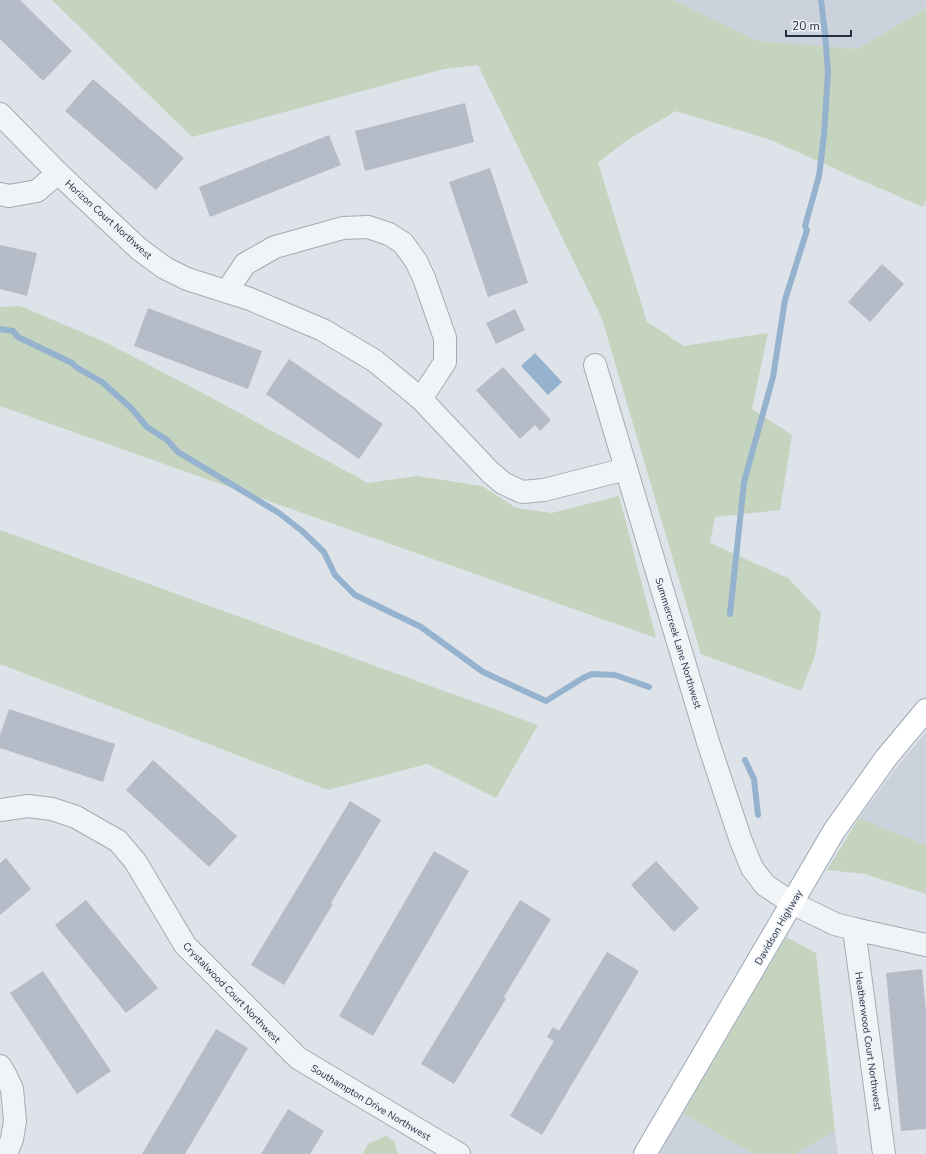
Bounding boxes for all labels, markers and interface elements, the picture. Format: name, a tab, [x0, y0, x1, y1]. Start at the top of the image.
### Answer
scale bar	[786, 12, 851, 38]
text: 20 m	[792, 18, 820, 34]
street label: Horizon Court Northwest	[62, 177, 155, 263]
street label: Summercreek Lane Northwest	[651, 576, 705, 711]
street label: Davidson Highway	[752, 887, 807, 968]
street label: Crystalwood Court Northwest	[179, 939, 284, 1047]
street label: Heatherwood Court Northwest	[851, 971, 885, 1112]
street label: Southampton Drive Northwest	[308, 1061, 433, 1145]

